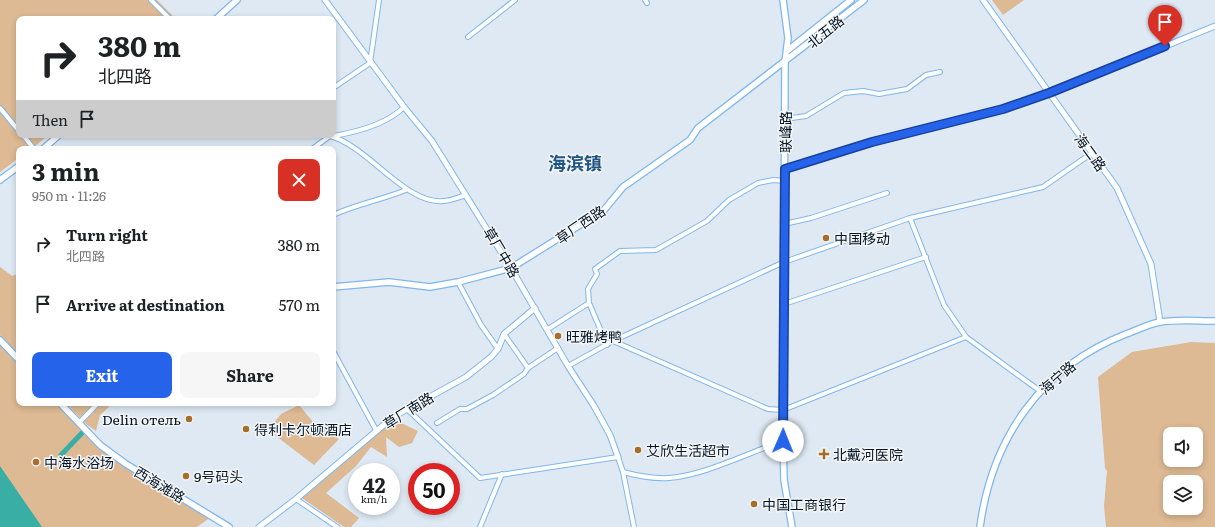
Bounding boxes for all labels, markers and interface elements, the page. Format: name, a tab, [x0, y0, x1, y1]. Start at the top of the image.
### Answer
pin	[1148, 5, 1182, 46]
street label: 北五路	[802, 10, 848, 52]
icon: arrive	[1154, 11, 1176, 33]
text: 380 m	[98, 24, 181, 66]
icon: right	[32, 32, 84, 84]
text: 北四路	[98, 62, 152, 89]
text: Then	[32, 108, 68, 131]
icon: arrive	[76, 108, 98, 130]
street label: 联峰路	[775, 111, 795, 153]
street label: 海二路	[1071, 129, 1111, 175]
district label: 海滨镇	[548, 149, 602, 176]
text: 3 min	[32, 153, 100, 188]
button: close	[278, 159, 320, 201]
text: 950 m · 11:26	[32, 186, 106, 205]
street label: 草厂西路	[551, 200, 609, 248]
text: Turn right	[66, 223, 148, 246]
street label: 草厂中路	[479, 223, 525, 281]
place label: 中国移动	[834, 228, 890, 248]
icon: right	[32, 233, 54, 255]
text: 380 m	[277, 233, 320, 256]
marker: 中国移动	[821, 233, 831, 243]
text: 北四路	[66, 246, 105, 265]
icon: arrive	[32, 293, 54, 315]
text: Arrive at destination	[66, 293, 225, 316]
text: 570 m	[279, 293, 320, 316]
place label: 旺雅烤鸭	[566, 326, 622, 346]
marker: 旺雅烤鸭	[553, 331, 563, 341]
button: Exit	[32, 352, 172, 398]
button: Share	[180, 352, 320, 398]
street label: 海宁路	[1035, 356, 1079, 398]
street label: 草厂南路	[379, 387, 437, 433]
place label: Delin отель	[102, 409, 181, 429]
marker: Delin отель	[184, 414, 194, 424]
place label: 得利卡尔顿酒店	[254, 419, 352, 439]
position arrow	[762, 420, 804, 462]
marker: 得利卡尔顿酒店	[241, 424, 251, 434]
map controls	[1163, 427, 1203, 515]
button: sound	[1163, 427, 1203, 467]
place label: 艾欣生活超市	[646, 440, 730, 460]
place label: 北戴河医院	[833, 444, 903, 464]
marker: 艾欣生活超市	[633, 445, 643, 455]
marker: 北戴河医院	[818, 448, 830, 460]
place label: 中海水浴场	[44, 452, 114, 472]
marker: 中海水浴场	[31, 457, 41, 467]
street label: 西海滩路	[131, 461, 189, 507]
speed limit sign: 50	[408, 463, 460, 515]
place label: 9号码头	[194, 466, 243, 486]
text: 42	[363, 469, 385, 499]
marker: 9号码头	[181, 471, 191, 481]
button: layers	[1163, 475, 1203, 515]
text: km/h	[361, 491, 387, 506]
place label: 中国工商银行	[762, 494, 846, 514]
marker: 中国工商银行	[749, 499, 759, 509]

